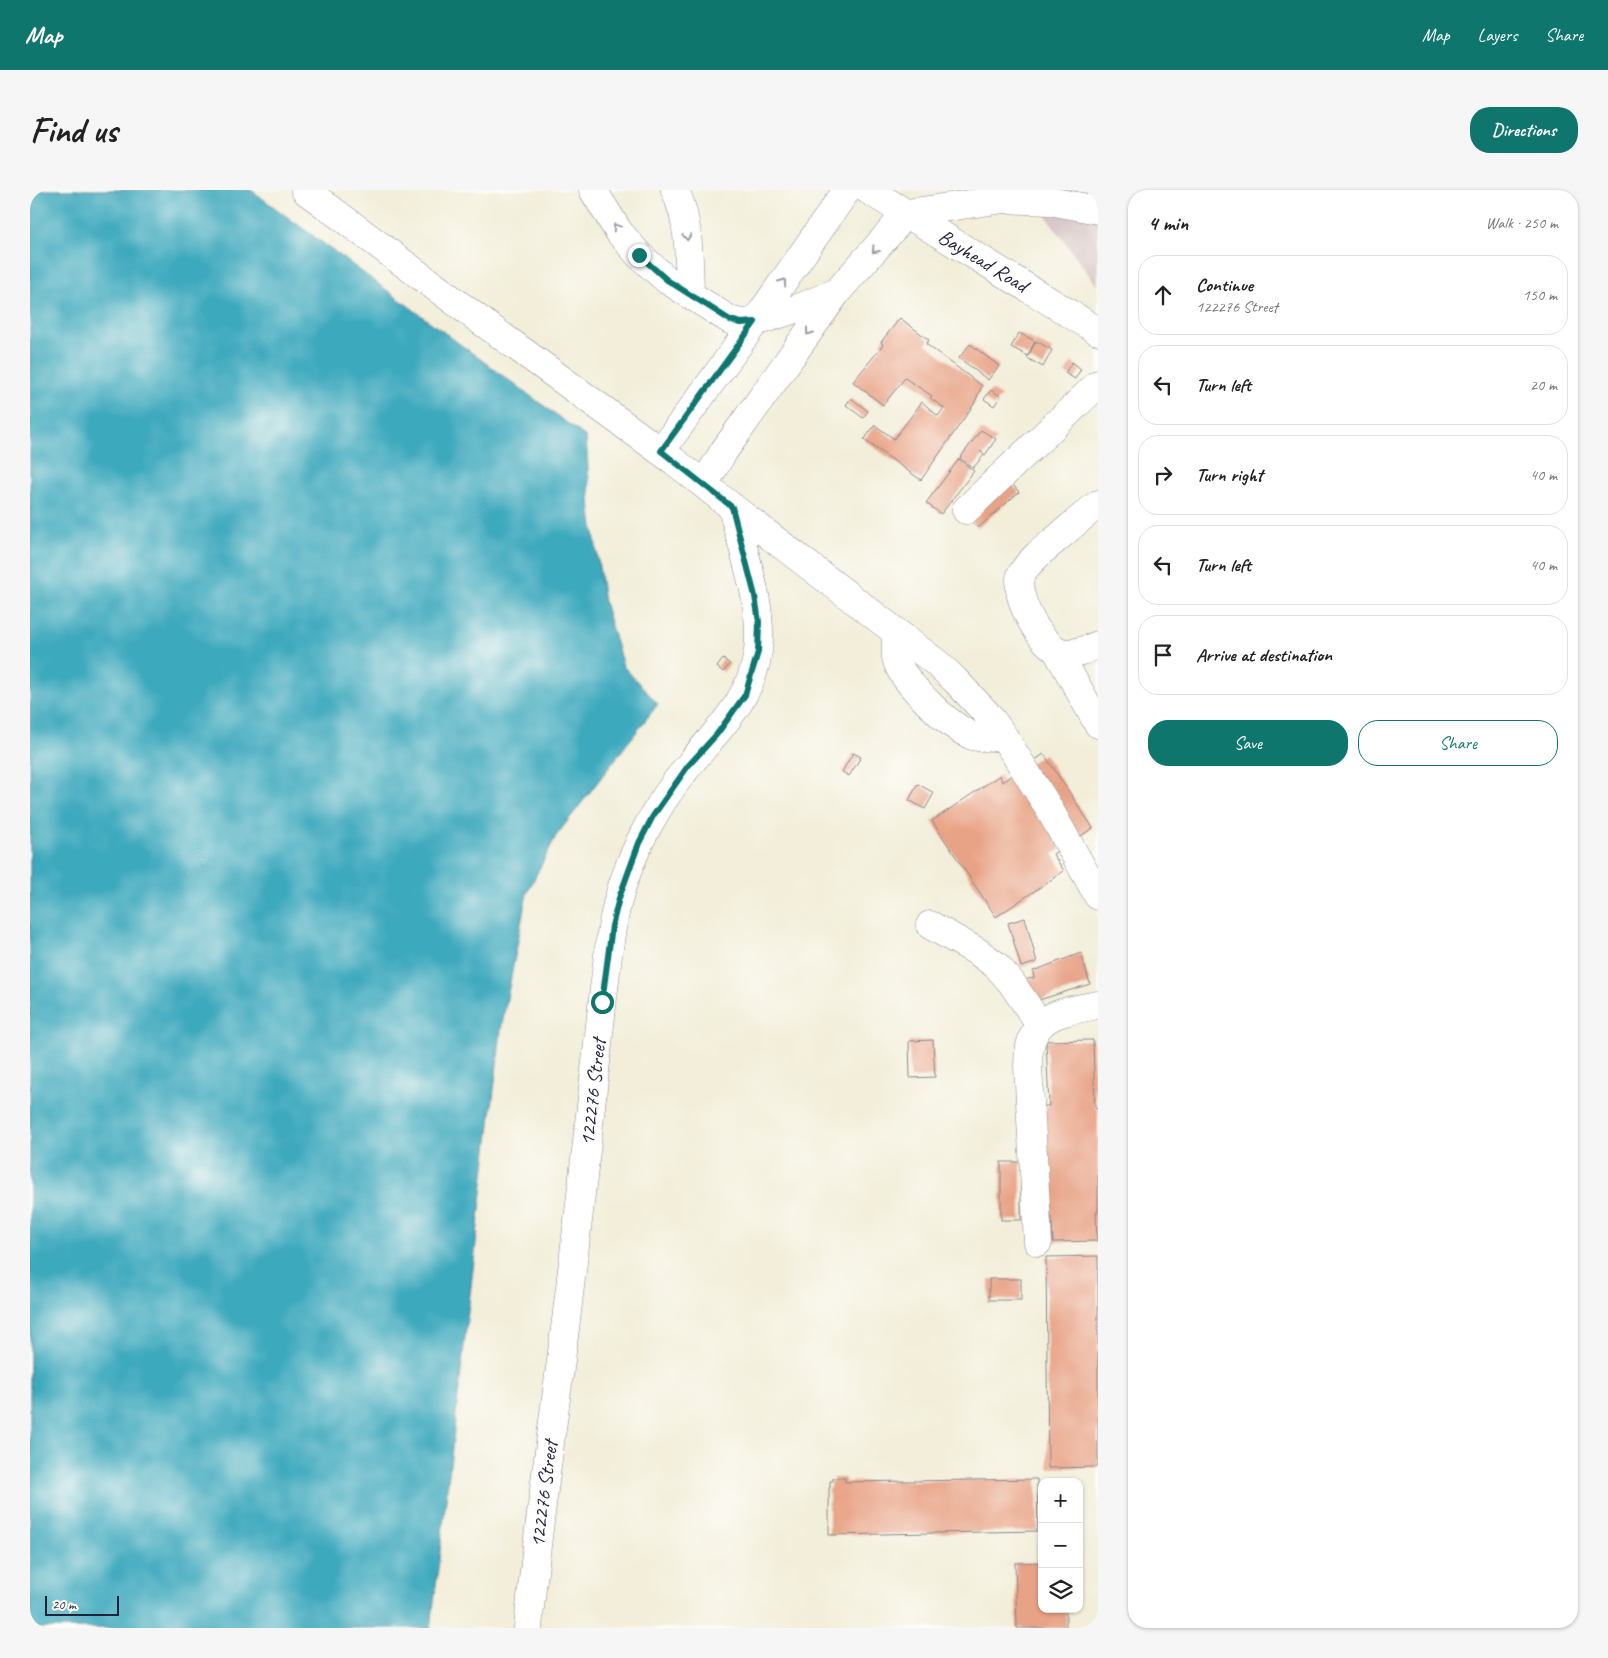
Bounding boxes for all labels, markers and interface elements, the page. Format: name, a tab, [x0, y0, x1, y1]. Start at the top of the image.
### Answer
text: Map	[25, 20, 62, 50]
text: Map	[1422, 24, 1450, 46]
text: Layers	[1478, 24, 1517, 46]
text: Share	[1545, 24, 1583, 46]
button: Directions	[1470, 107, 1578, 153]
text: Find us	[30, 108, 117, 153]
text: 4 min	[1148, 210, 1188, 236]
text: Walk · 250 m	[1486, 213, 1558, 233]
one-way arrow	[613, 223, 622, 233]
street label: Bayhead Road	[933, 223, 1036, 300]
one-way arrow	[681, 233, 692, 241]
route end	[628, 244, 651, 267]
one-way arrow	[871, 244, 880, 253]
text: Continue	[1196, 273, 1253, 297]
one-way arrow	[777, 278, 786, 288]
icon: ahead	[1149, 281, 1177, 309]
text: 150 m	[1523, 285, 1557, 305]
text: 122276 Street	[1196, 297, 1278, 317]
one-way arrow	[806, 326, 815, 336]
icon: left	[1149, 371, 1177, 399]
text: Turn left	[1196, 373, 1251, 397]
text: 20 m	[1530, 375, 1557, 395]
icon: right	[1149, 461, 1177, 489]
text: Turn right	[1196, 463, 1263, 487]
text: 40 m	[1530, 465, 1557, 485]
icon: left	[1149, 551, 1177, 579]
text: Turn left	[1196, 553, 1251, 577]
text: 40 m	[1530, 555, 1557, 575]
icon: arrive	[1149, 641, 1177, 669]
text: Arrive at destination	[1196, 643, 1332, 667]
button: Save	[1148, 720, 1348, 766]
button: Share	[1358, 720, 1558, 766]
route start	[591, 991, 614, 1014]
street label: 122276 Street	[574, 1034, 612, 1147]
street label: 122276 Street	[524, 1436, 564, 1549]
map controls	[1038, 1478, 1083, 1613]
button: +	[1038, 1478, 1083, 1523]
button: −	[1038, 1523, 1083, 1568]
button: layers	[1038, 1568, 1083, 1613]
scale bar	[45, 1593, 119, 1616]
text: 20 m	[52, 1596, 76, 1613]

